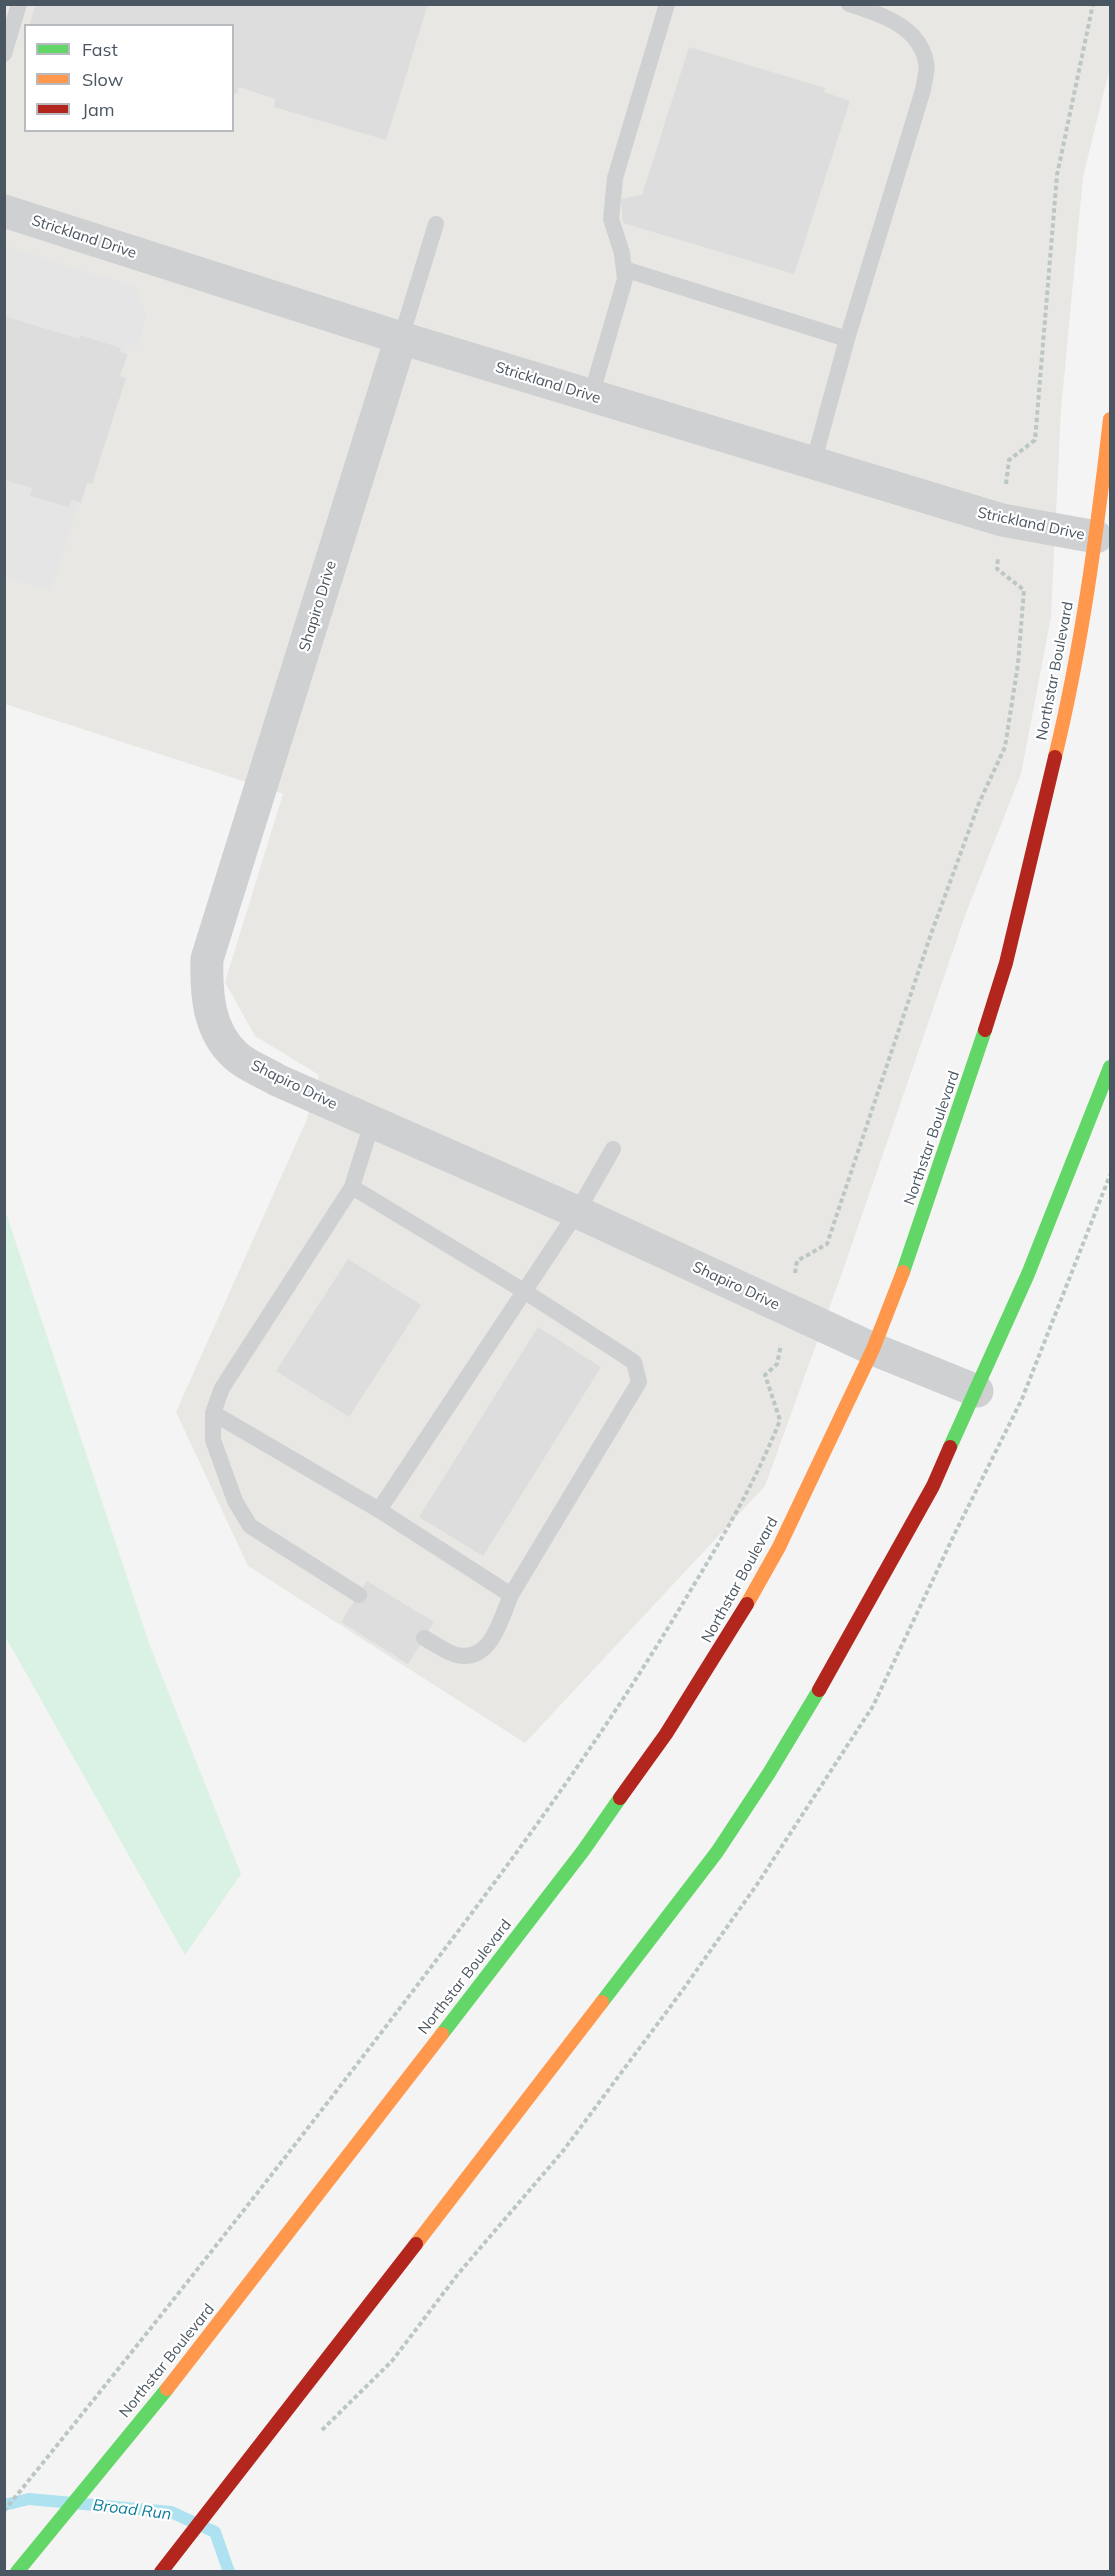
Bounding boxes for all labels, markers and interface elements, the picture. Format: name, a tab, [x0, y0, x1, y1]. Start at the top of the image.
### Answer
legend	[24, 24, 234, 132]
text: Fast	[82, 38, 118, 61]
text: Slow	[82, 68, 123, 91]
text: Jam	[82, 98, 115, 121]
street label: Strickland Drive	[29, 212, 139, 262]
street label: Strickland Drive	[493, 358, 603, 408]
street label: Strickland Drive	[976, 504, 1086, 544]
street label: Shapiro Drive	[296, 559, 340, 653]
street label: Northstar Boulevard	[1033, 600, 1077, 742]
street label: Shapiro Drive	[248, 1056, 340, 1114]
street label: Northstar Boulevard	[901, 1068, 963, 1208]
street label: Shapiro Drive	[690, 1258, 782, 1314]
street label: Northstar Boulevard	[698, 1514, 782, 1646]
street label: Northstar Boulevard	[415, 1916, 515, 2038]
street label: Northstar Boulevard	[116, 2301, 218, 2421]
water label: Broad Run	[92, 2496, 172, 2524]

